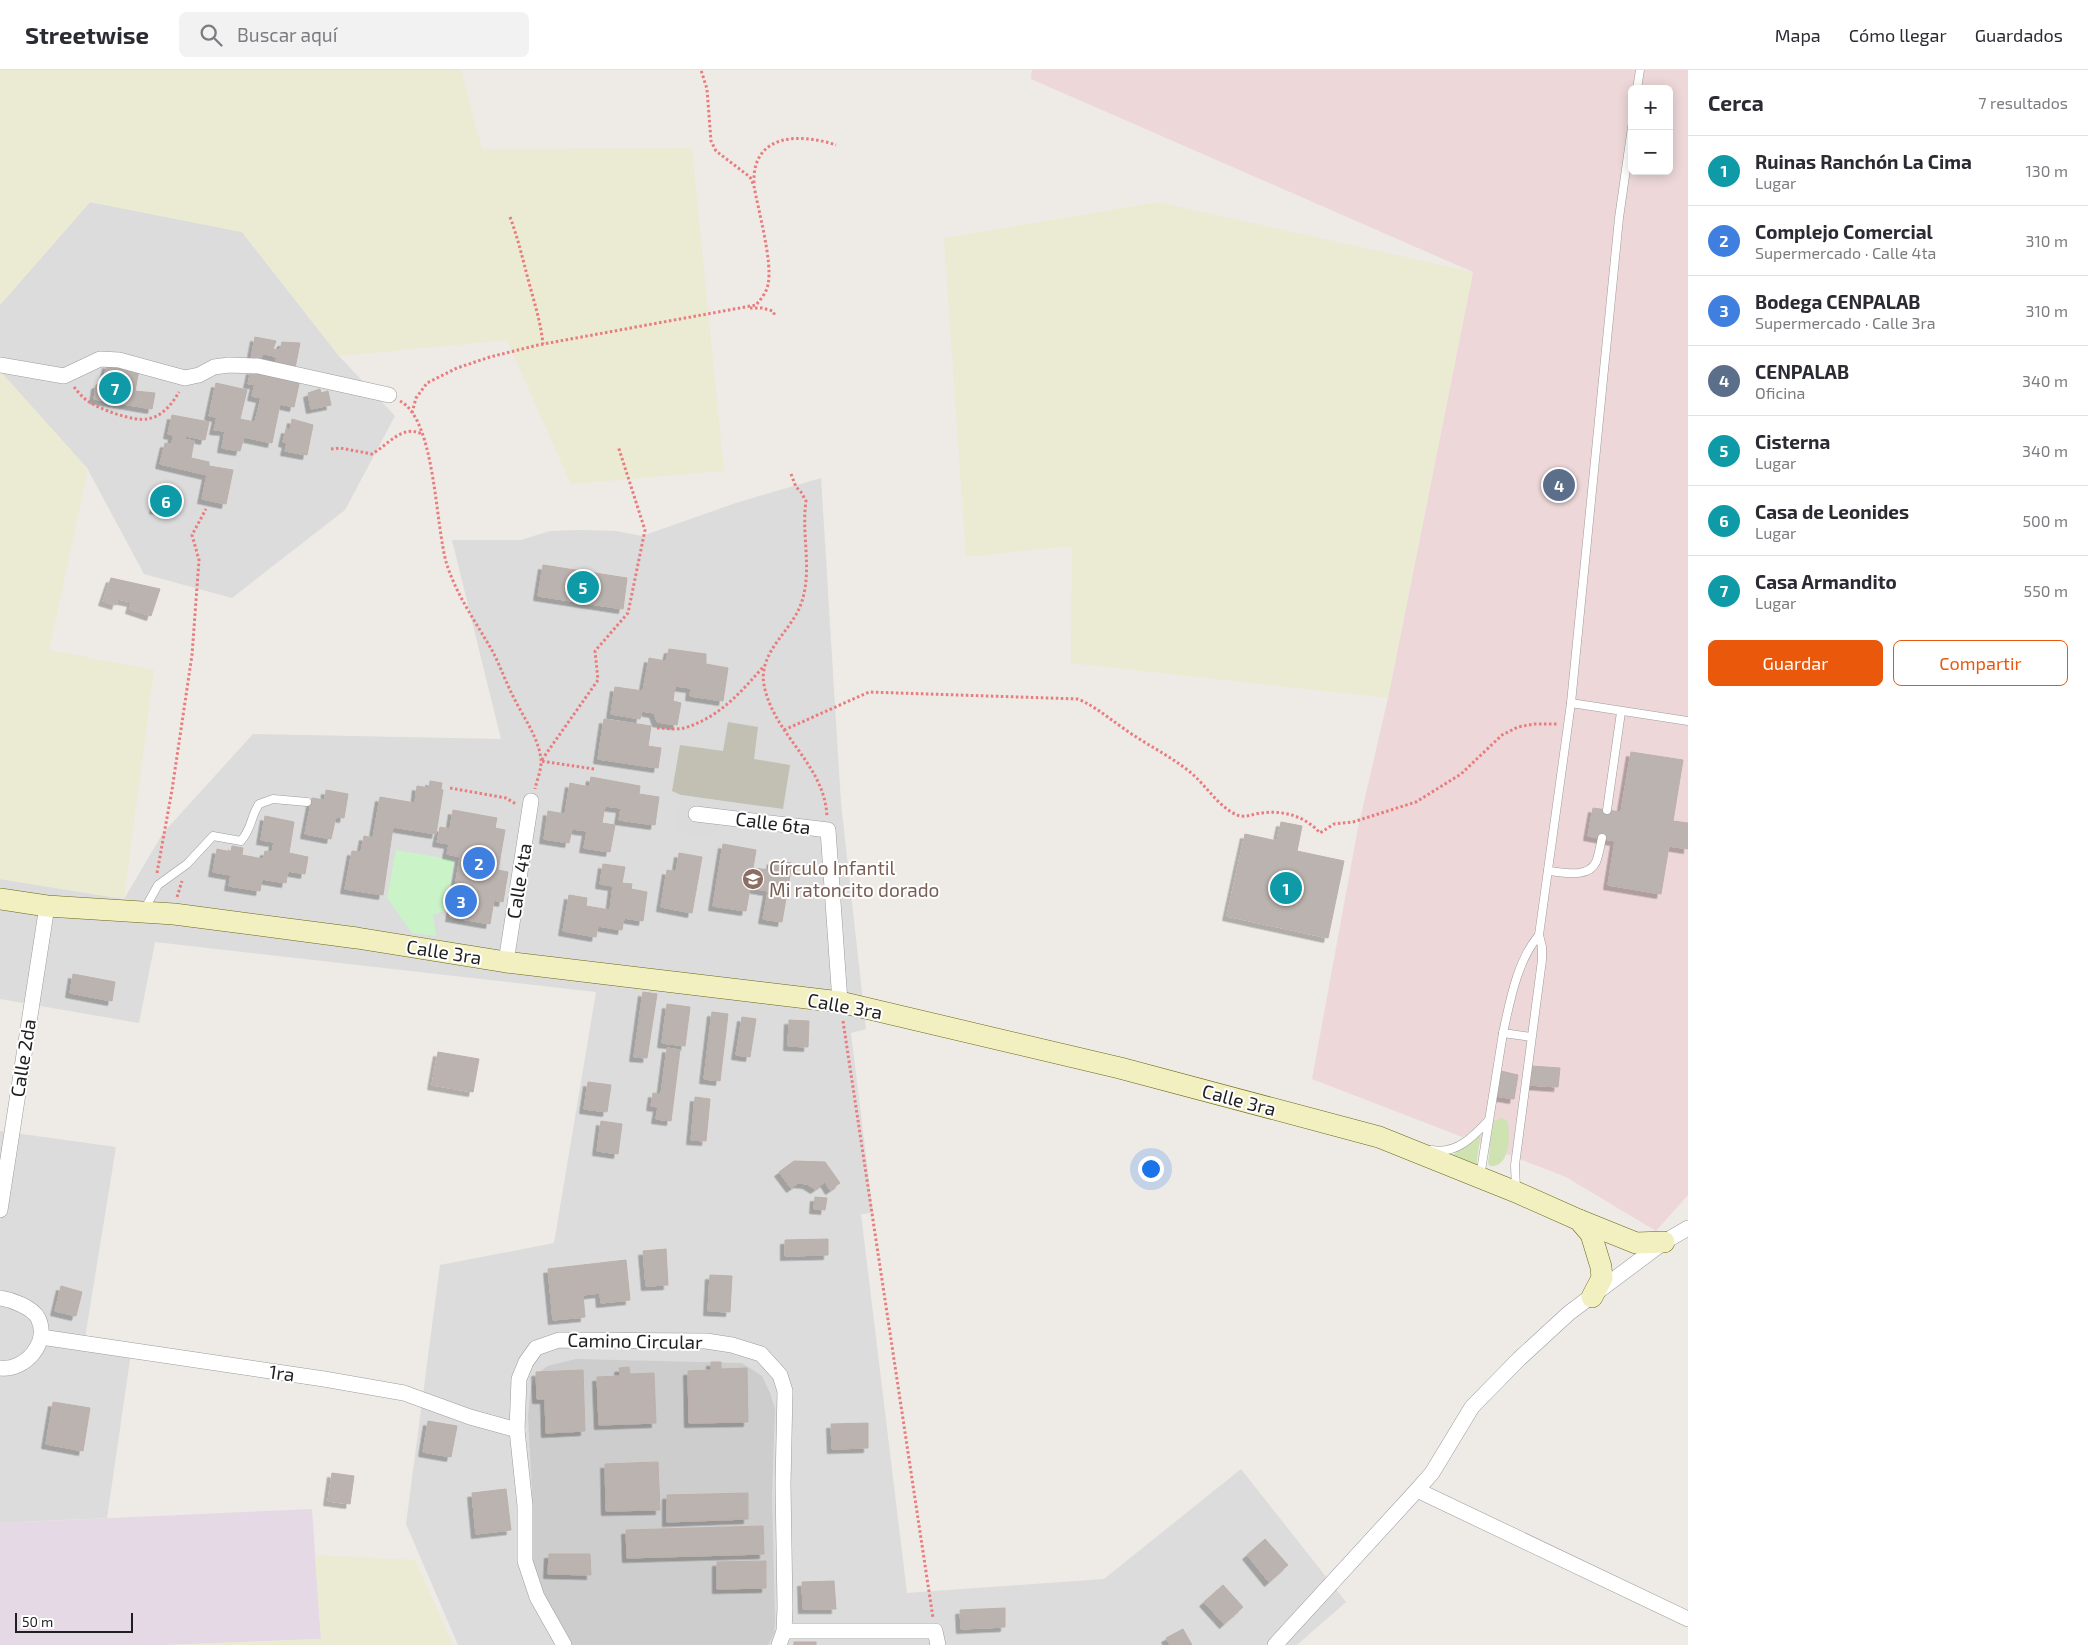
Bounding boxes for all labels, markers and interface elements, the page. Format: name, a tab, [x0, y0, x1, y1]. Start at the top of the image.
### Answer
search box	[179, 12, 529, 57]
text: Streetwise	[25, 20, 149, 49]
icon: search	[197, 21, 225, 49]
text: Buscar aquí	[237, 23, 337, 46]
text: Mapa	[1775, 24, 1821, 46]
text: Cómo llegar	[1849, 24, 1947, 46]
text: Guardados	[1975, 24, 2063, 46]
map controls	[1628, 85, 1673, 175]
button: +	[1628, 85, 1673, 130]
text: Cerca	[1708, 90, 1764, 115]
text: 7 resultados	[1978, 93, 2068, 112]
button: −	[1628, 130, 1673, 175]
text: Ruinas Ranchón La Cima	[1755, 150, 1972, 173]
text: 1	[1721, 161, 1727, 180]
text: 130 m	[2026, 161, 2068, 180]
text: Lugar	[1755, 173, 1796, 192]
text: Complejo Comercial	[1755, 220, 1933, 243]
text: 2	[1719, 231, 1729, 250]
text: 310 m	[2026, 231, 2068, 250]
text: Supermercado · Calle 4ta	[1755, 243, 1936, 262]
text: Bodega CENPALAB	[1755, 290, 1920, 313]
text: 3	[1719, 301, 1729, 320]
text: 310 m	[2026, 301, 2068, 320]
text: Supermercado · Calle 3ra	[1755, 313, 1936, 332]
text: CENPALAB	[1755, 360, 1849, 383]
pin: 7	[99, 369, 131, 407]
text: 4	[1719, 371, 1729, 390]
text: 340 m	[2022, 371, 2068, 390]
text: Oficina	[1755, 383, 1805, 402]
text: Cisterna	[1755, 430, 1830, 453]
text: 5	[1720, 441, 1728, 460]
text: 340 m	[2022, 441, 2068, 460]
text: Lugar	[1755, 453, 1796, 472]
pin: 4	[1543, 466, 1575, 504]
pin: 6	[150, 482, 182, 520]
text: Casa de Leonides	[1755, 500, 1909, 523]
text: 6	[1719, 511, 1729, 530]
text: 500 m	[2023, 511, 2068, 530]
text: Lugar	[1755, 523, 1796, 542]
pin: 5	[567, 568, 599, 606]
text: Casa Armandito	[1755, 570, 1897, 593]
text: 7	[1720, 581, 1728, 600]
text: 550 m	[2024, 581, 2068, 600]
text: Lugar	[1755, 593, 1796, 612]
button: Guardar	[1708, 640, 1883, 686]
button: Compartir	[1893, 640, 2068, 686]
street label: Calle 6ta	[734, 806, 812, 839]
street label: Calle 4ta	[501, 841, 536, 920]
pin: 2	[463, 844, 495, 882]
place label: Círculo Infantil Mi ratoncito dorado	[769, 856, 939, 901]
school or university icon: Círculo Infantil Mi ratoncito dorado	[741, 867, 765, 891]
pin: 1	[1270, 869, 1302, 907]
pin: 3	[445, 882, 477, 920]
street label: Calle 3ra	[405, 934, 483, 969]
street label: Calle 3ra	[806, 988, 884, 1023]
street label: Calle 2da	[5, 1017, 40, 1099]
street label: Calle 3ra	[1200, 1079, 1279, 1120]
your location	[1138, 1156, 1164, 1182]
street label: Camino Circular	[567, 1328, 703, 1353]
street label: 1ra	[268, 1359, 296, 1386]
scale bar	[15, 1610, 132, 1633]
text: 50 m	[22, 1613, 53, 1630]

